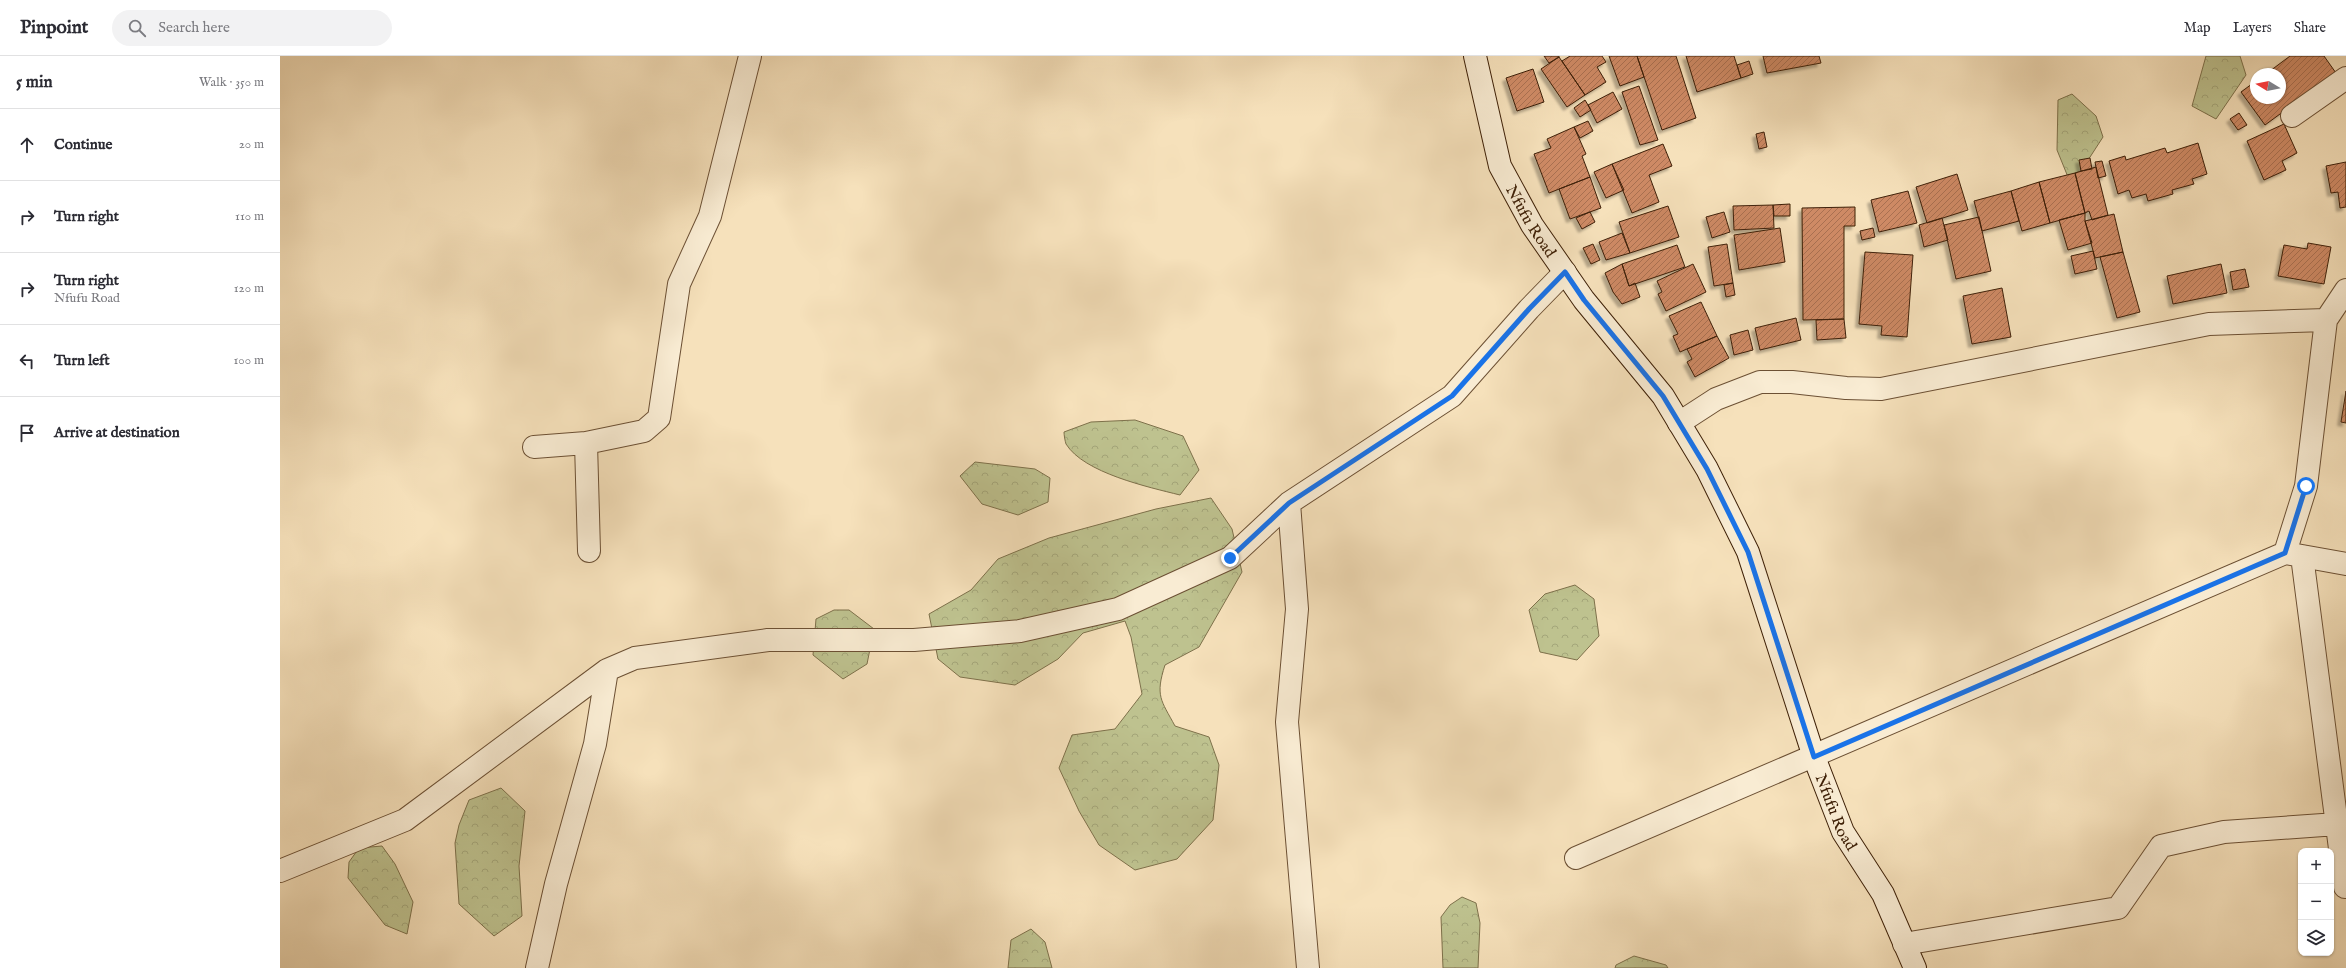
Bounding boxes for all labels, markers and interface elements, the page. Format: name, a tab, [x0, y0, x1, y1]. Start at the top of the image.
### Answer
search box	[112, 10, 392, 46]
text: Pinpoint	[20, 16, 88, 40]
icon: search	[126, 17, 148, 39]
text: Search here	[158, 18, 230, 37]
text: Map	[2184, 19, 2211, 37]
text: Layers	[2233, 19, 2272, 37]
text: Share	[2294, 19, 2326, 37]
north arrow	[2250, 68, 2286, 104]
text: 5 min	[16, 72, 53, 93]
text: Walk · 350 m	[199, 74, 264, 91]
icon: ahead	[16, 134, 38, 156]
text: Continue	[54, 135, 112, 154]
text: 20 m	[239, 136, 264, 153]
street label: Nfufu Road	[1500, 182, 1560, 262]
icon: right	[16, 206, 38, 228]
text: Turn right	[54, 207, 119, 226]
text: 110 m	[235, 208, 264, 225]
text: Turn right	[54, 271, 119, 290]
icon: right	[16, 278, 38, 300]
text: 120 m	[234, 280, 264, 297]
text: Nfufu Road	[54, 290, 120, 307]
icon: left	[16, 350, 38, 372]
text: Turn left	[54, 351, 110, 370]
text: 100 m	[234, 352, 264, 369]
icon: arrive	[16, 422, 38, 444]
text: Arrive at destination	[54, 423, 180, 442]
route start	[2297, 477, 2315, 495]
route end	[1221, 549, 1239, 567]
street label: Nfufu Road	[1810, 772, 1861, 855]
map controls	[2298, 848, 2334, 956]
button: +	[2298, 848, 2334, 884]
button: −	[2298, 884, 2334, 920]
button: layers	[2298, 920, 2334, 956]

